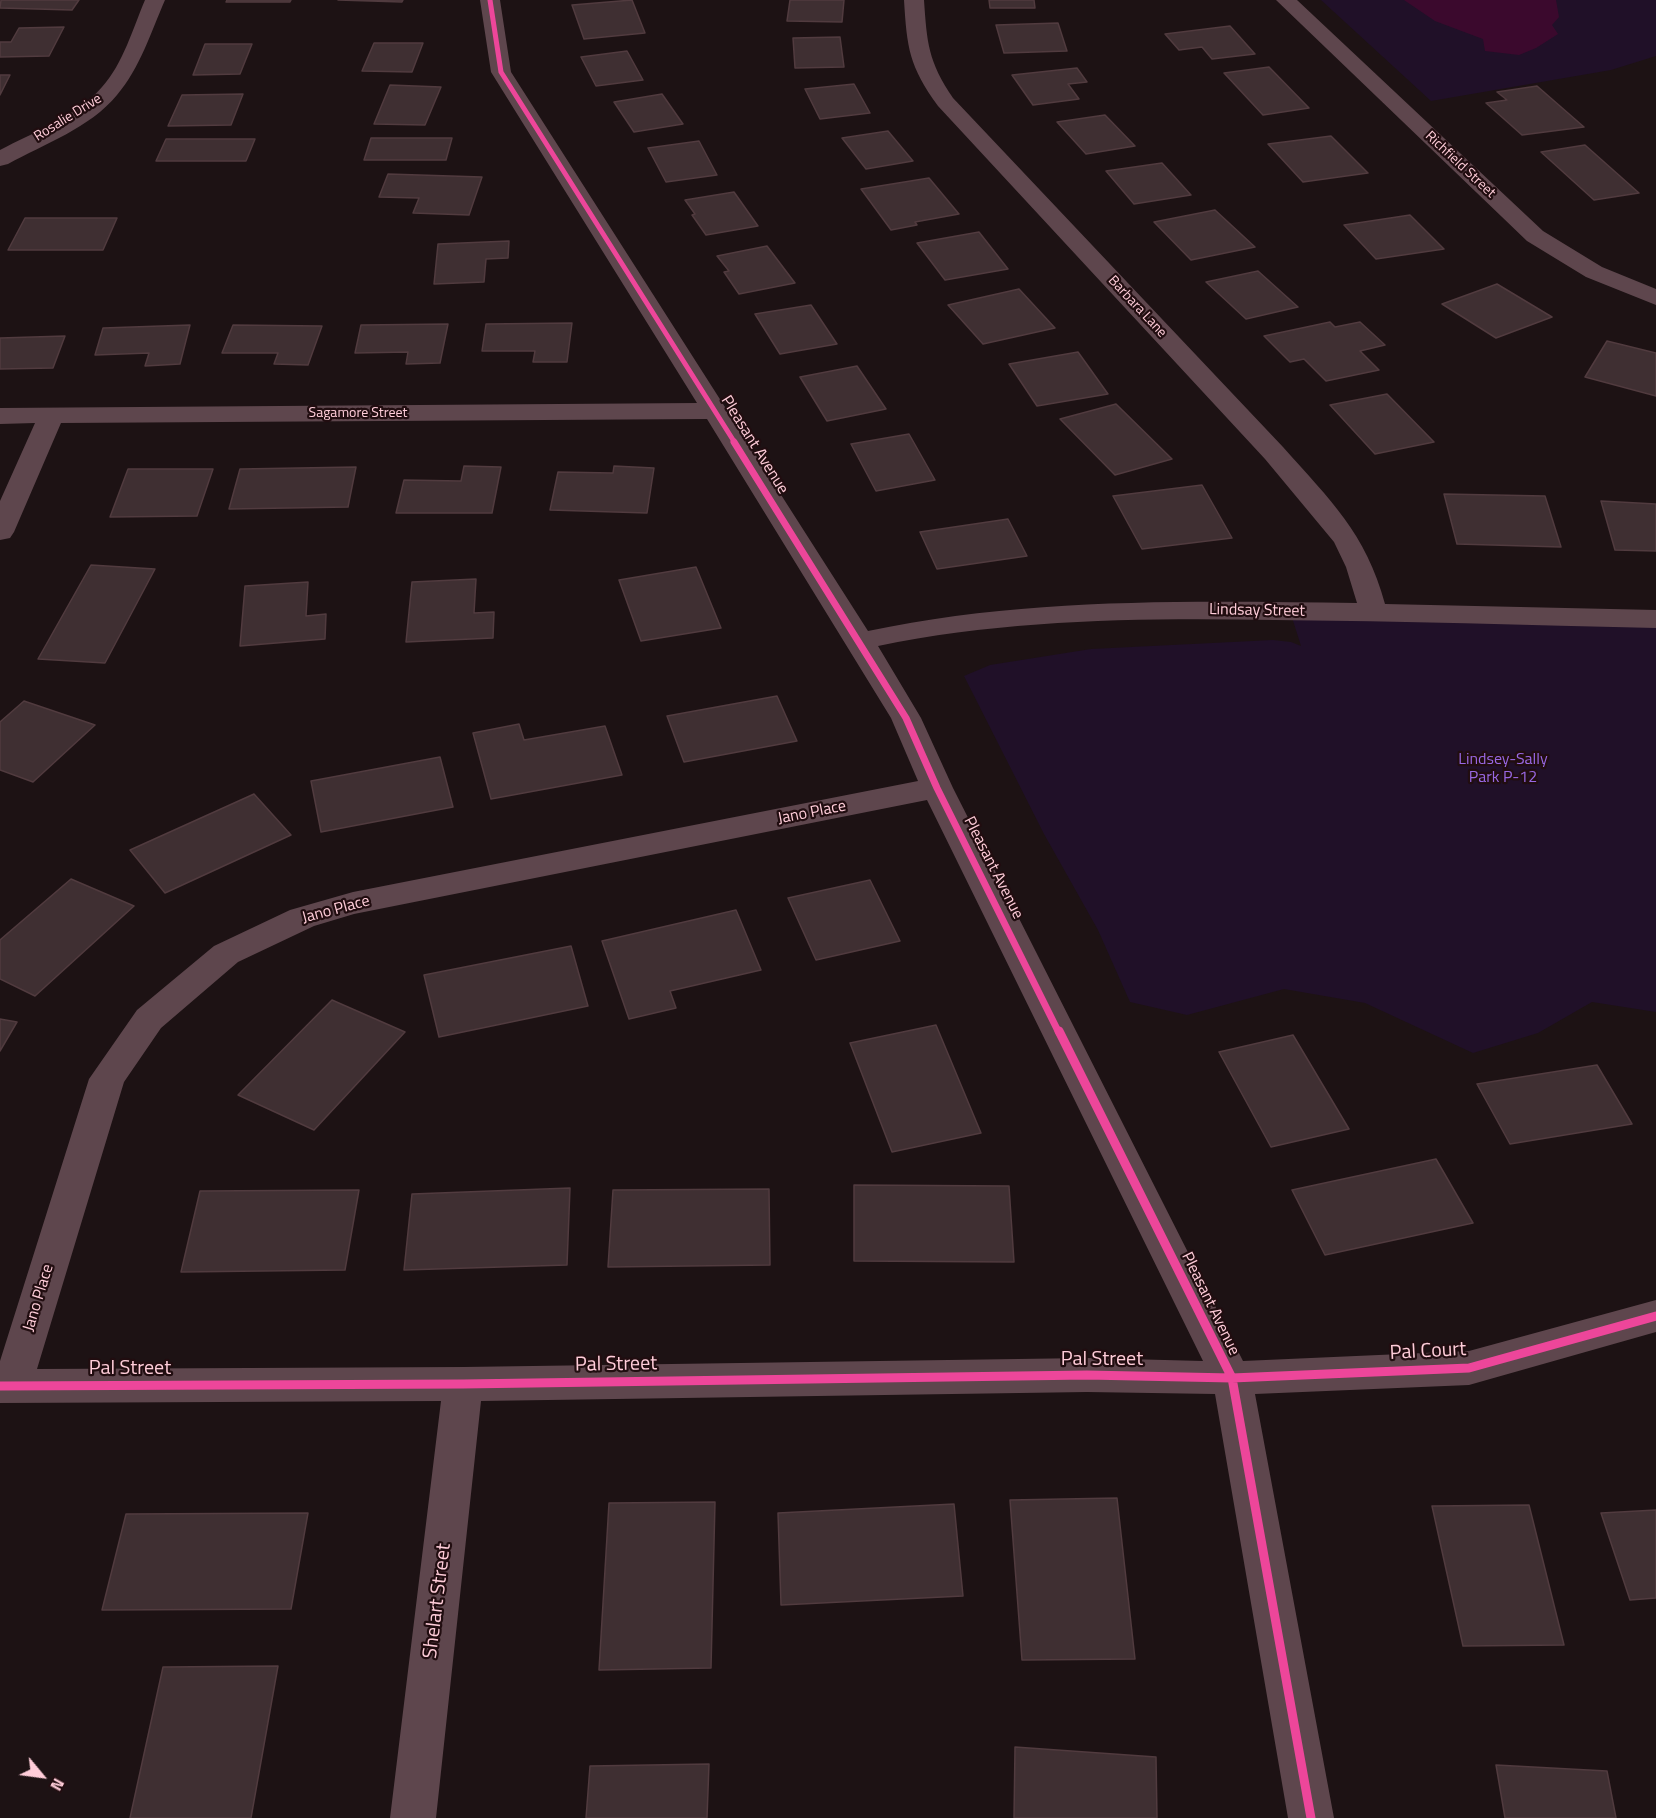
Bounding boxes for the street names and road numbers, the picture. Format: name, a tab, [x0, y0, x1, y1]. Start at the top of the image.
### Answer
street label: Rosalie Drive	[31, 91, 105, 145]
street label: Richfield Street	[1421, 128, 1499, 202]
street label: Barbara Lane	[1104, 273, 1170, 341]
street label: Pleasant Avenue	[716, 392, 792, 498]
street label: Sagamore Street	[309, 406, 407, 422]
street label: Lindsay Street	[1209, 601, 1305, 621]
street label: Jano Place	[776, 797, 848, 829]
street label: Pleasant Avenue	[959, 814, 1027, 922]
street label: Jano Place	[300, 892, 372, 928]
street label: Pleasant Avenue	[1177, 1249, 1243, 1359]
street label: Jano Place	[20, 1262, 58, 1334]
street label: Pal Court	[1389, 1338, 1467, 1366]
street label: Pal Street	[1061, 1348, 1143, 1372]
street label: Pal Street	[575, 1352, 657, 1378]
street label: Pal Street	[89, 1357, 171, 1381]
street label: Shelart Street	[419, 1542, 457, 1660]

